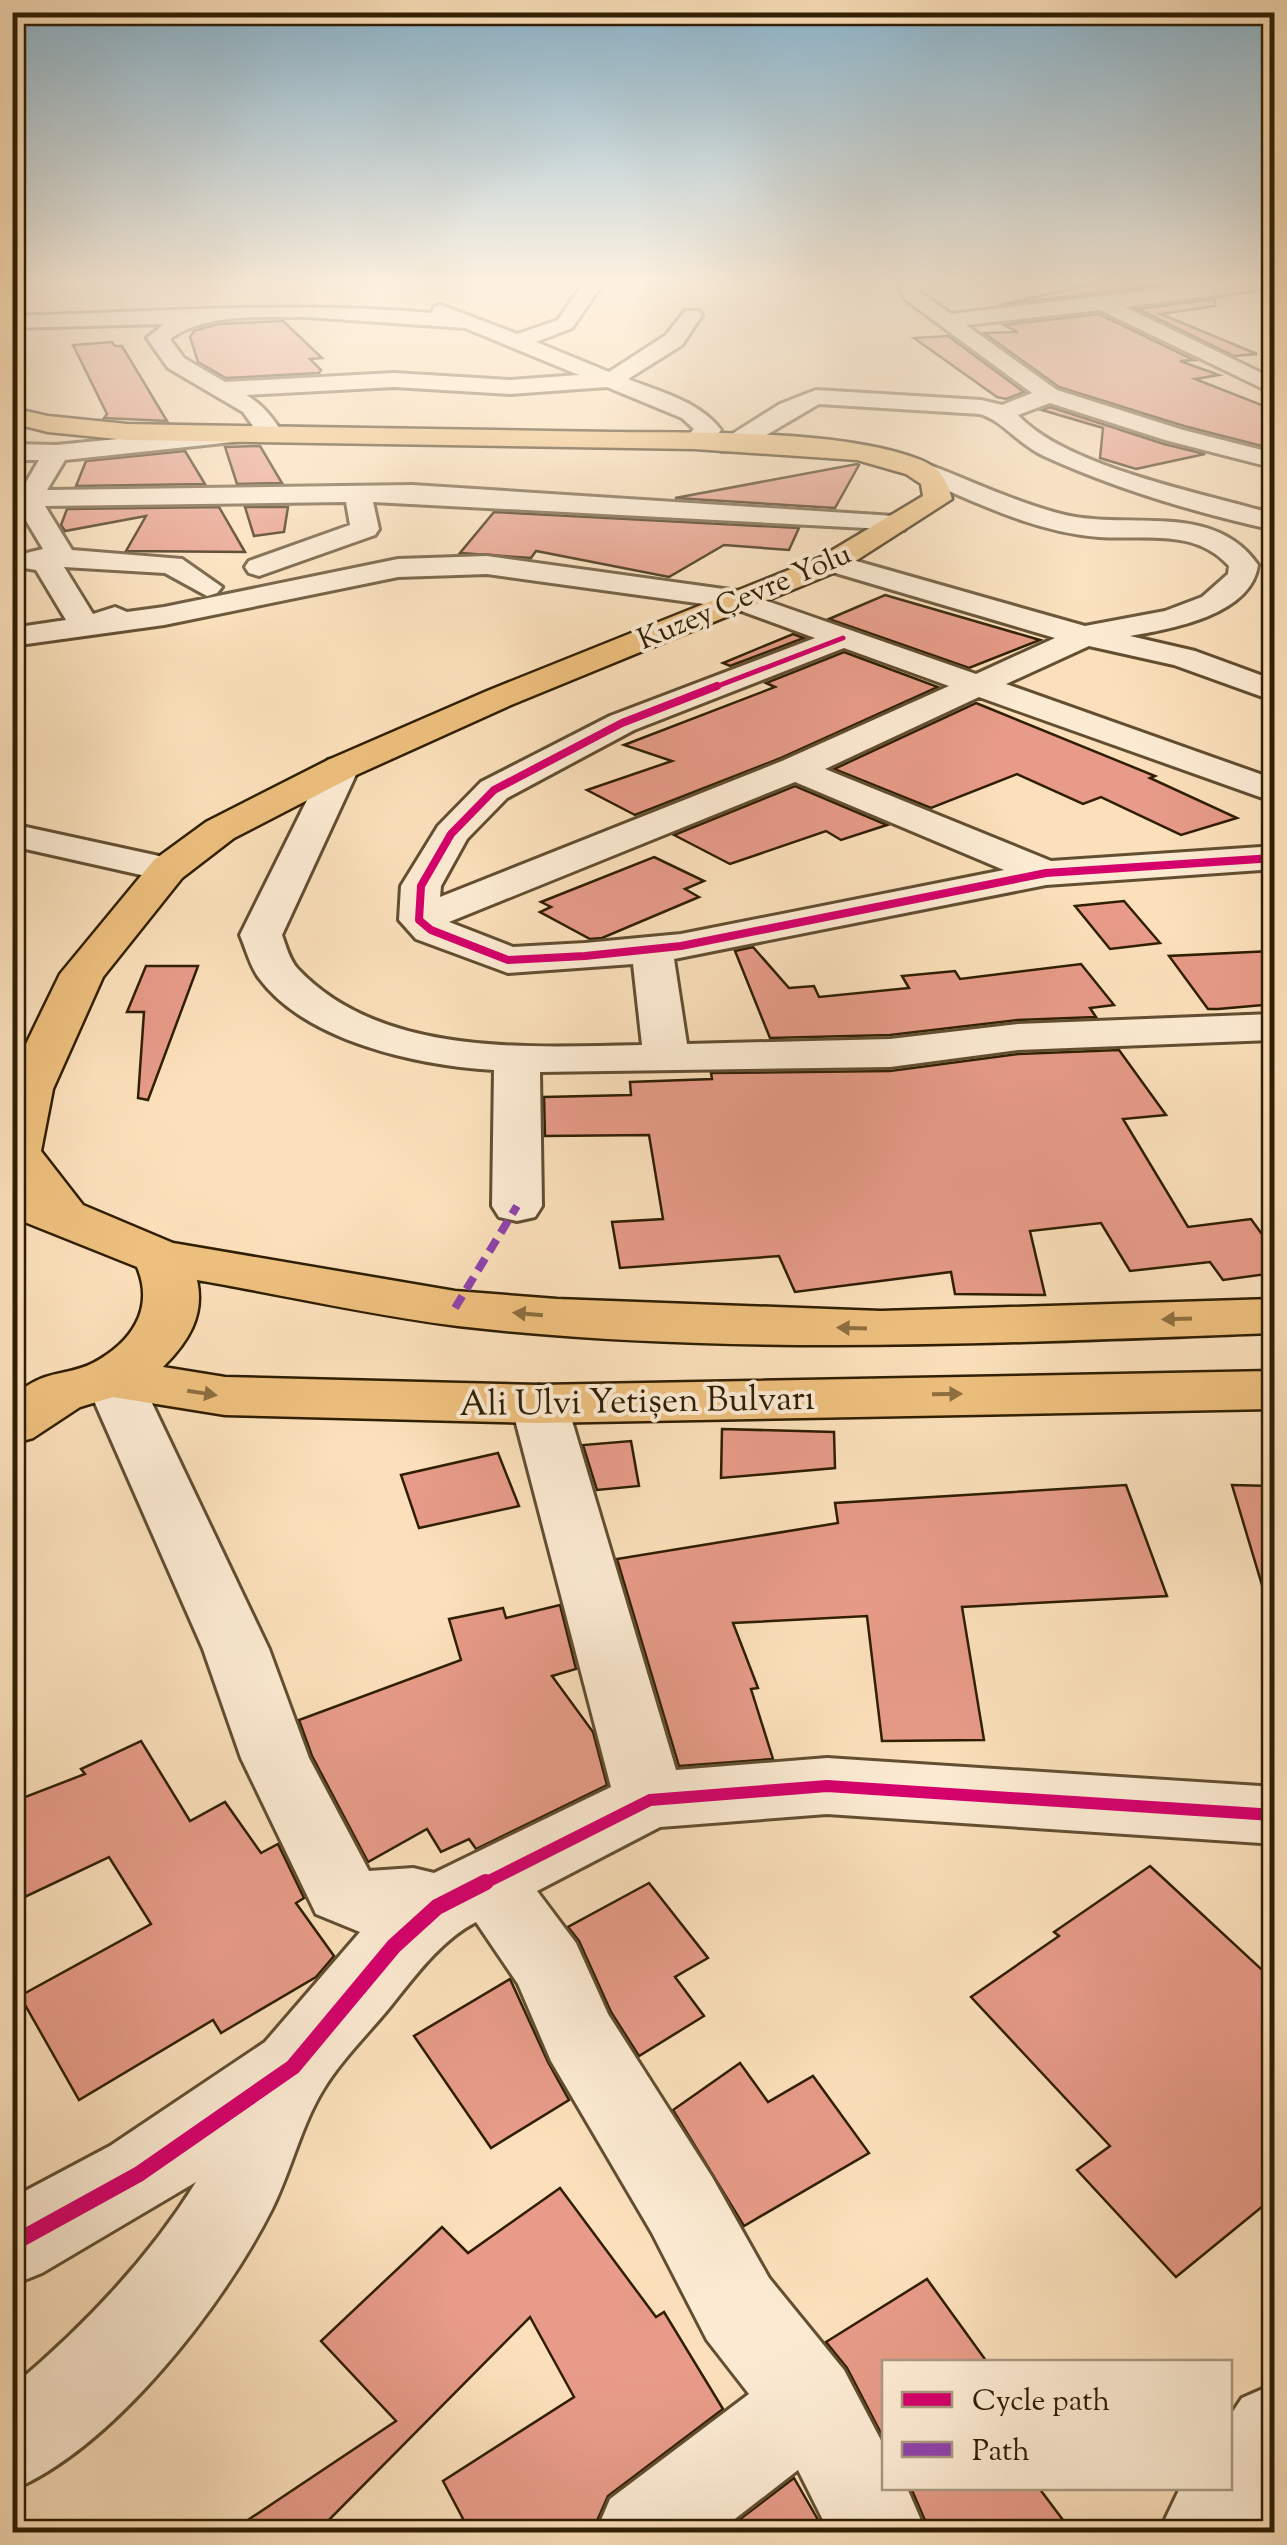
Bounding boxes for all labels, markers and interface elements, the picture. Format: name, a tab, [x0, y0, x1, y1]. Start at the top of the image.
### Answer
street label: Kuzey Çevre Yolu	[631, 534, 858, 663]
one-way arrow	[511, 1305, 543, 1321]
one-way arrow	[1161, 1311, 1193, 1327]
one-way arrow	[836, 1319, 868, 1335]
street label: Ali Ulvi Yetişen Bulvarı	[459, 1375, 815, 1432]
one-way arrow	[187, 1386, 219, 1401]
one-way arrow	[931, 1386, 963, 1402]
legend	[882, 2360, 1232, 2490]
text: Cycle path	[972, 2381, 1110, 2424]
text: Path	[972, 2431, 1030, 2474]

